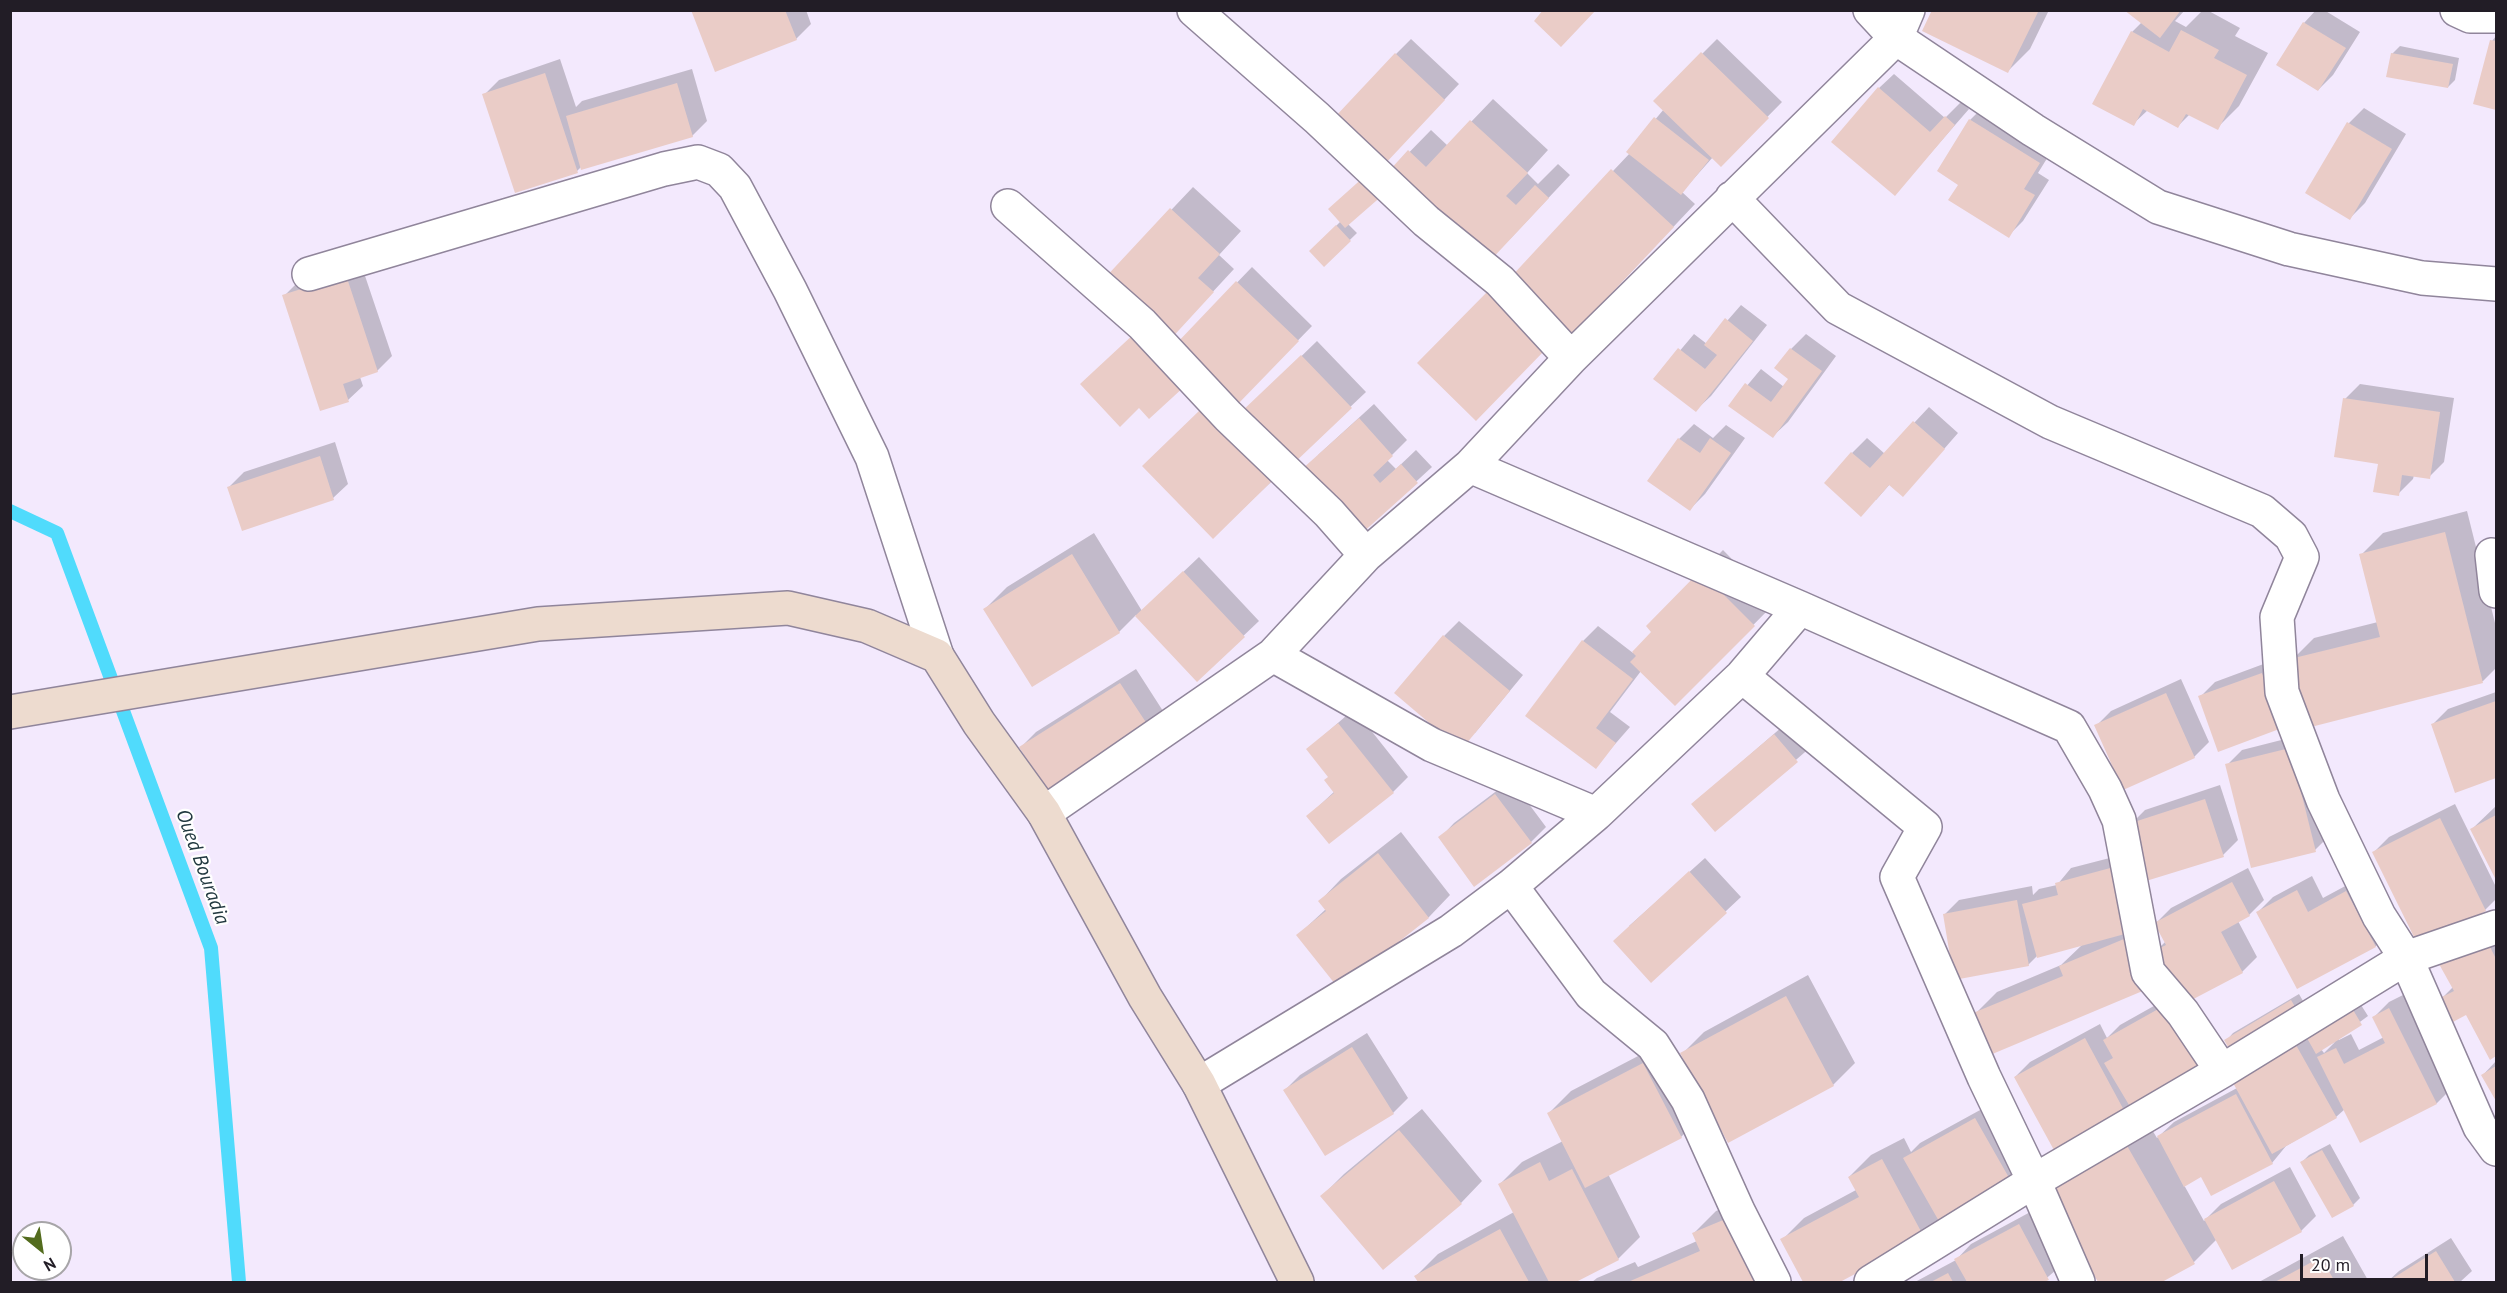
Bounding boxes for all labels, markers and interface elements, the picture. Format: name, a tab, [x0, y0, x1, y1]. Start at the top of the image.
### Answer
water label: Oued Bouradia	[170, 806, 234, 928]
north arrow	[12, 1221, 72, 1281]
scale bar	[2303, 1242, 2430, 1280]
text: 20 m	[2311, 1253, 2350, 1276]
text: N	[40, 1254, 60, 1276]

